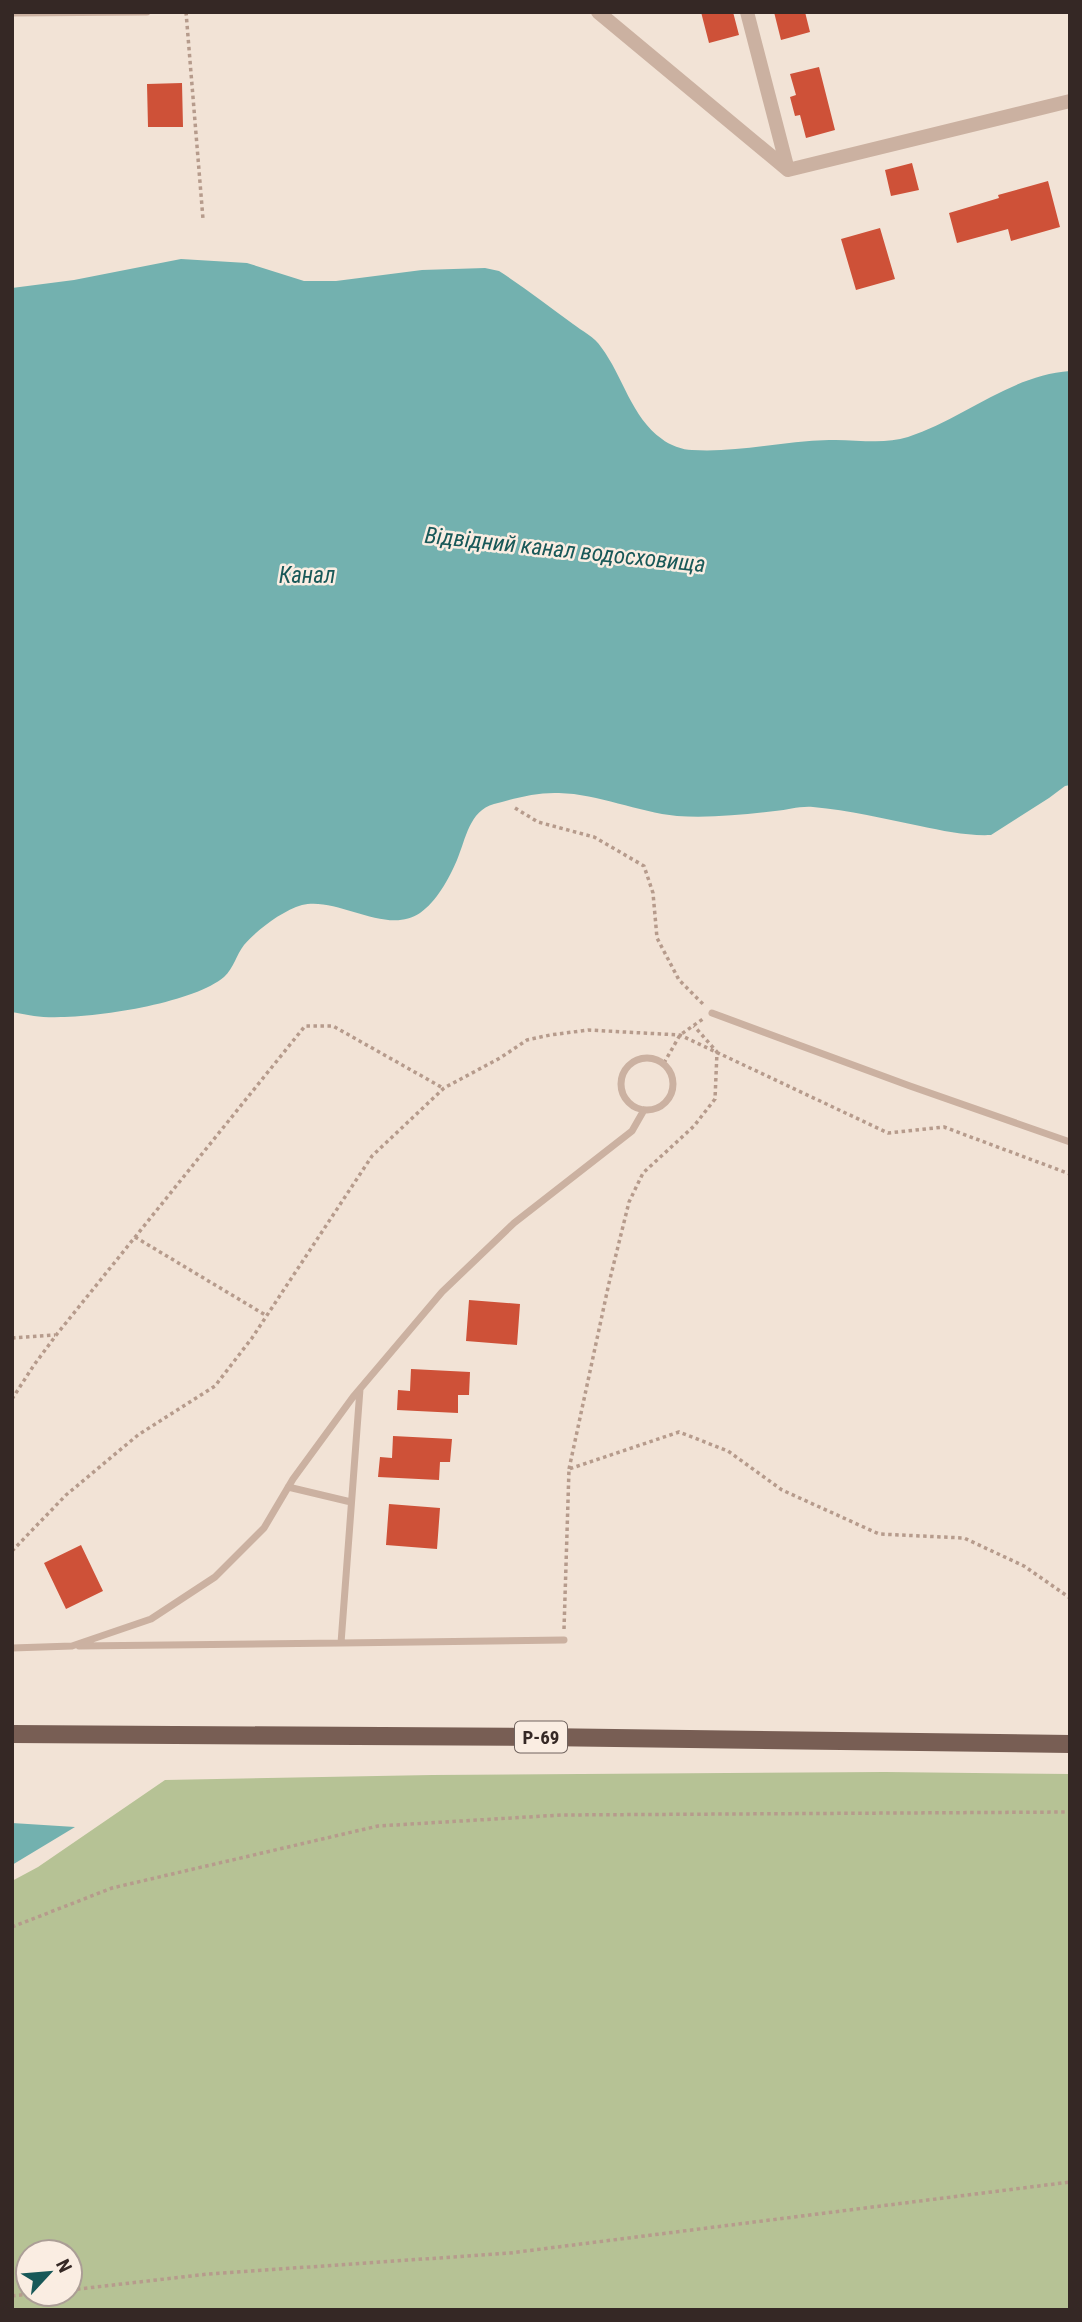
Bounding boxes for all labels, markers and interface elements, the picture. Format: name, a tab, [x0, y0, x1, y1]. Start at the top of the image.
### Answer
water label: Відвідний канал водосховища	[423, 522, 707, 578]
water label: Канал	[279, 562, 335, 589]
road number: Р-69	[515, 1722, 567, 1752]
north arrow	[14, 2238, 84, 2308]
text: N	[51, 2255, 77, 2276]

